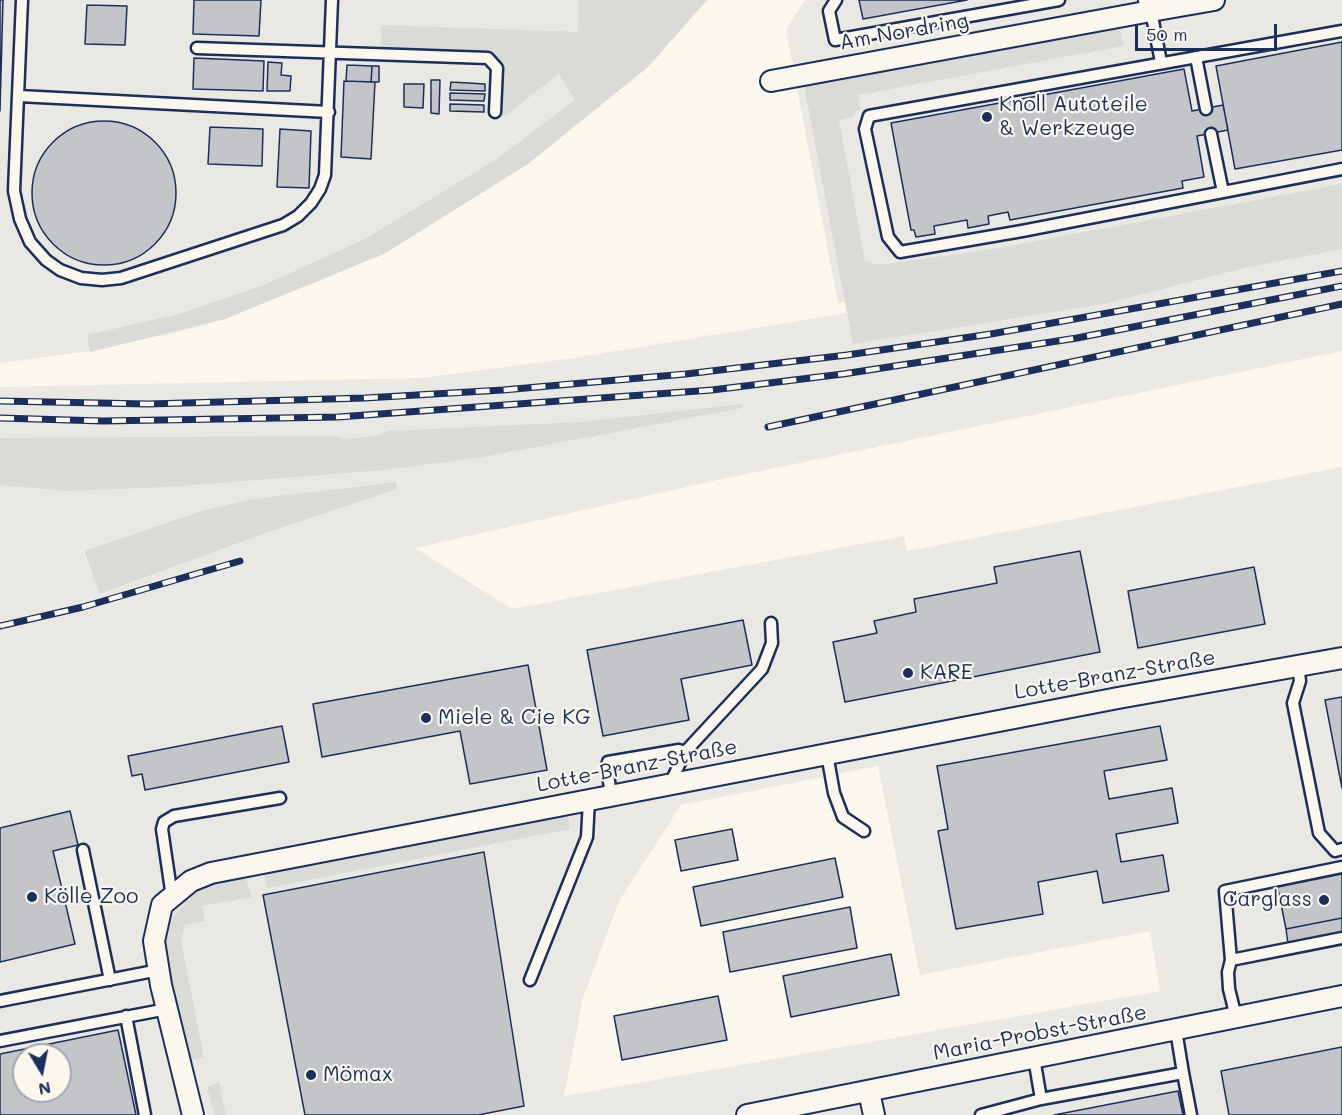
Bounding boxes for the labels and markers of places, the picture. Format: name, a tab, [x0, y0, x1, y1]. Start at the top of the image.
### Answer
place label: Knoll Autoteile & Werkzeuge	[999, 92, 1148, 142]
marker: Knoll Autoteile & Werkzeuge	[980, 110, 994, 124]
place label: KARE	[920, 660, 973, 686]
marker: KARE	[901, 666, 915, 680]
place label: Miele & Cie KG	[438, 705, 590, 731]
marker: Miele & Cie KG	[419, 711, 433, 725]
place label: Kölle Zoo	[44, 884, 138, 910]
place label: Carglass	[1222, 887, 1312, 913]
marker: Kölle Zoo	[25, 890, 39, 904]
marker: Carglass	[1317, 893, 1331, 907]
place label: Mömax	[323, 1062, 393, 1088]
marker: Mömax	[304, 1068, 318, 1082]

